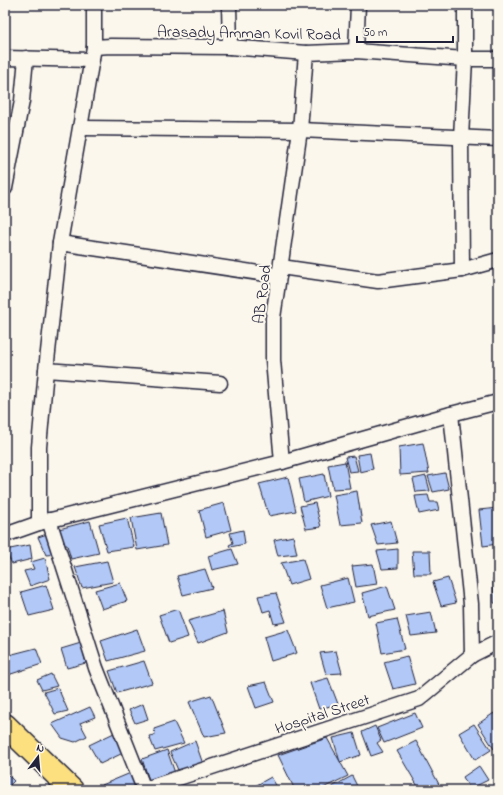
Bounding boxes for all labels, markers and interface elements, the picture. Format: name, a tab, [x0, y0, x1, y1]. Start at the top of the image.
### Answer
scale bar	[357, 18, 453, 44]
street label: Arasady Amman Kovil Road	[157, 20, 341, 48]
text: 50 m	[363, 24, 387, 42]
street label: AB Road	[247, 263, 279, 325]
street label: Hospital Street	[272, 688, 374, 742]
north arrow	[18, 737, 58, 777]
text: N	[35, 740, 46, 757]

